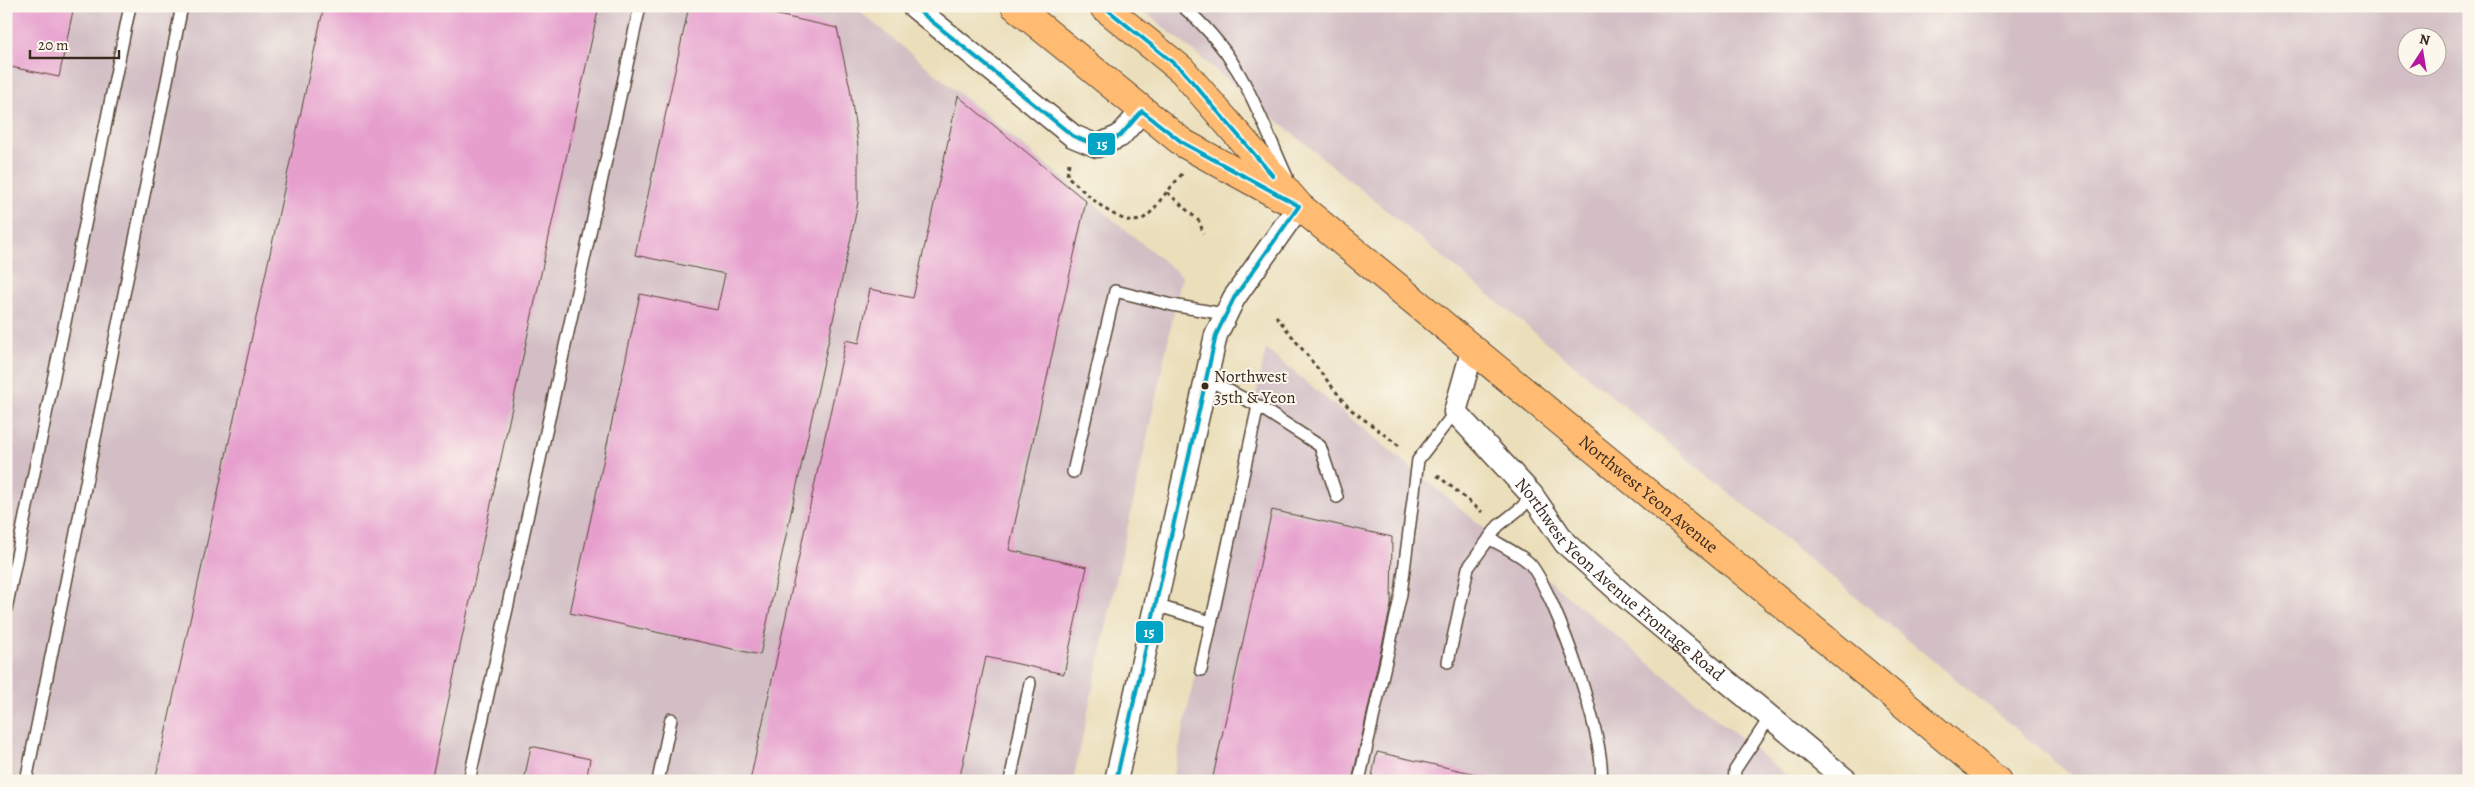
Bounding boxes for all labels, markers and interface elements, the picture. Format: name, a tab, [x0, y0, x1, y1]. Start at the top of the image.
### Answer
scale bar	[30, 28, 119, 60]
north arrow	[2398, 28, 2448, 78]
text: N	[2418, 29, 2432, 50]
text: 20 m	[38, 35, 69, 55]
line badge: 15	[1087, 132, 1116, 156]
text: 15	[1097, 135, 1108, 154]
place label: Northwest 35th & Yeon	[1214, 365, 1296, 409]
marker: Northwest 35th & Yeon	[1200, 381, 1210, 391]
street label: Northwest Yeon Avenue	[1574, 429, 1723, 559]
street label: Northwest Yeon Avenue Frontage Road	[1510, 472, 1730, 686]
line badge: 15	[1135, 620, 1164, 644]
text: 15	[1144, 623, 1155, 642]

